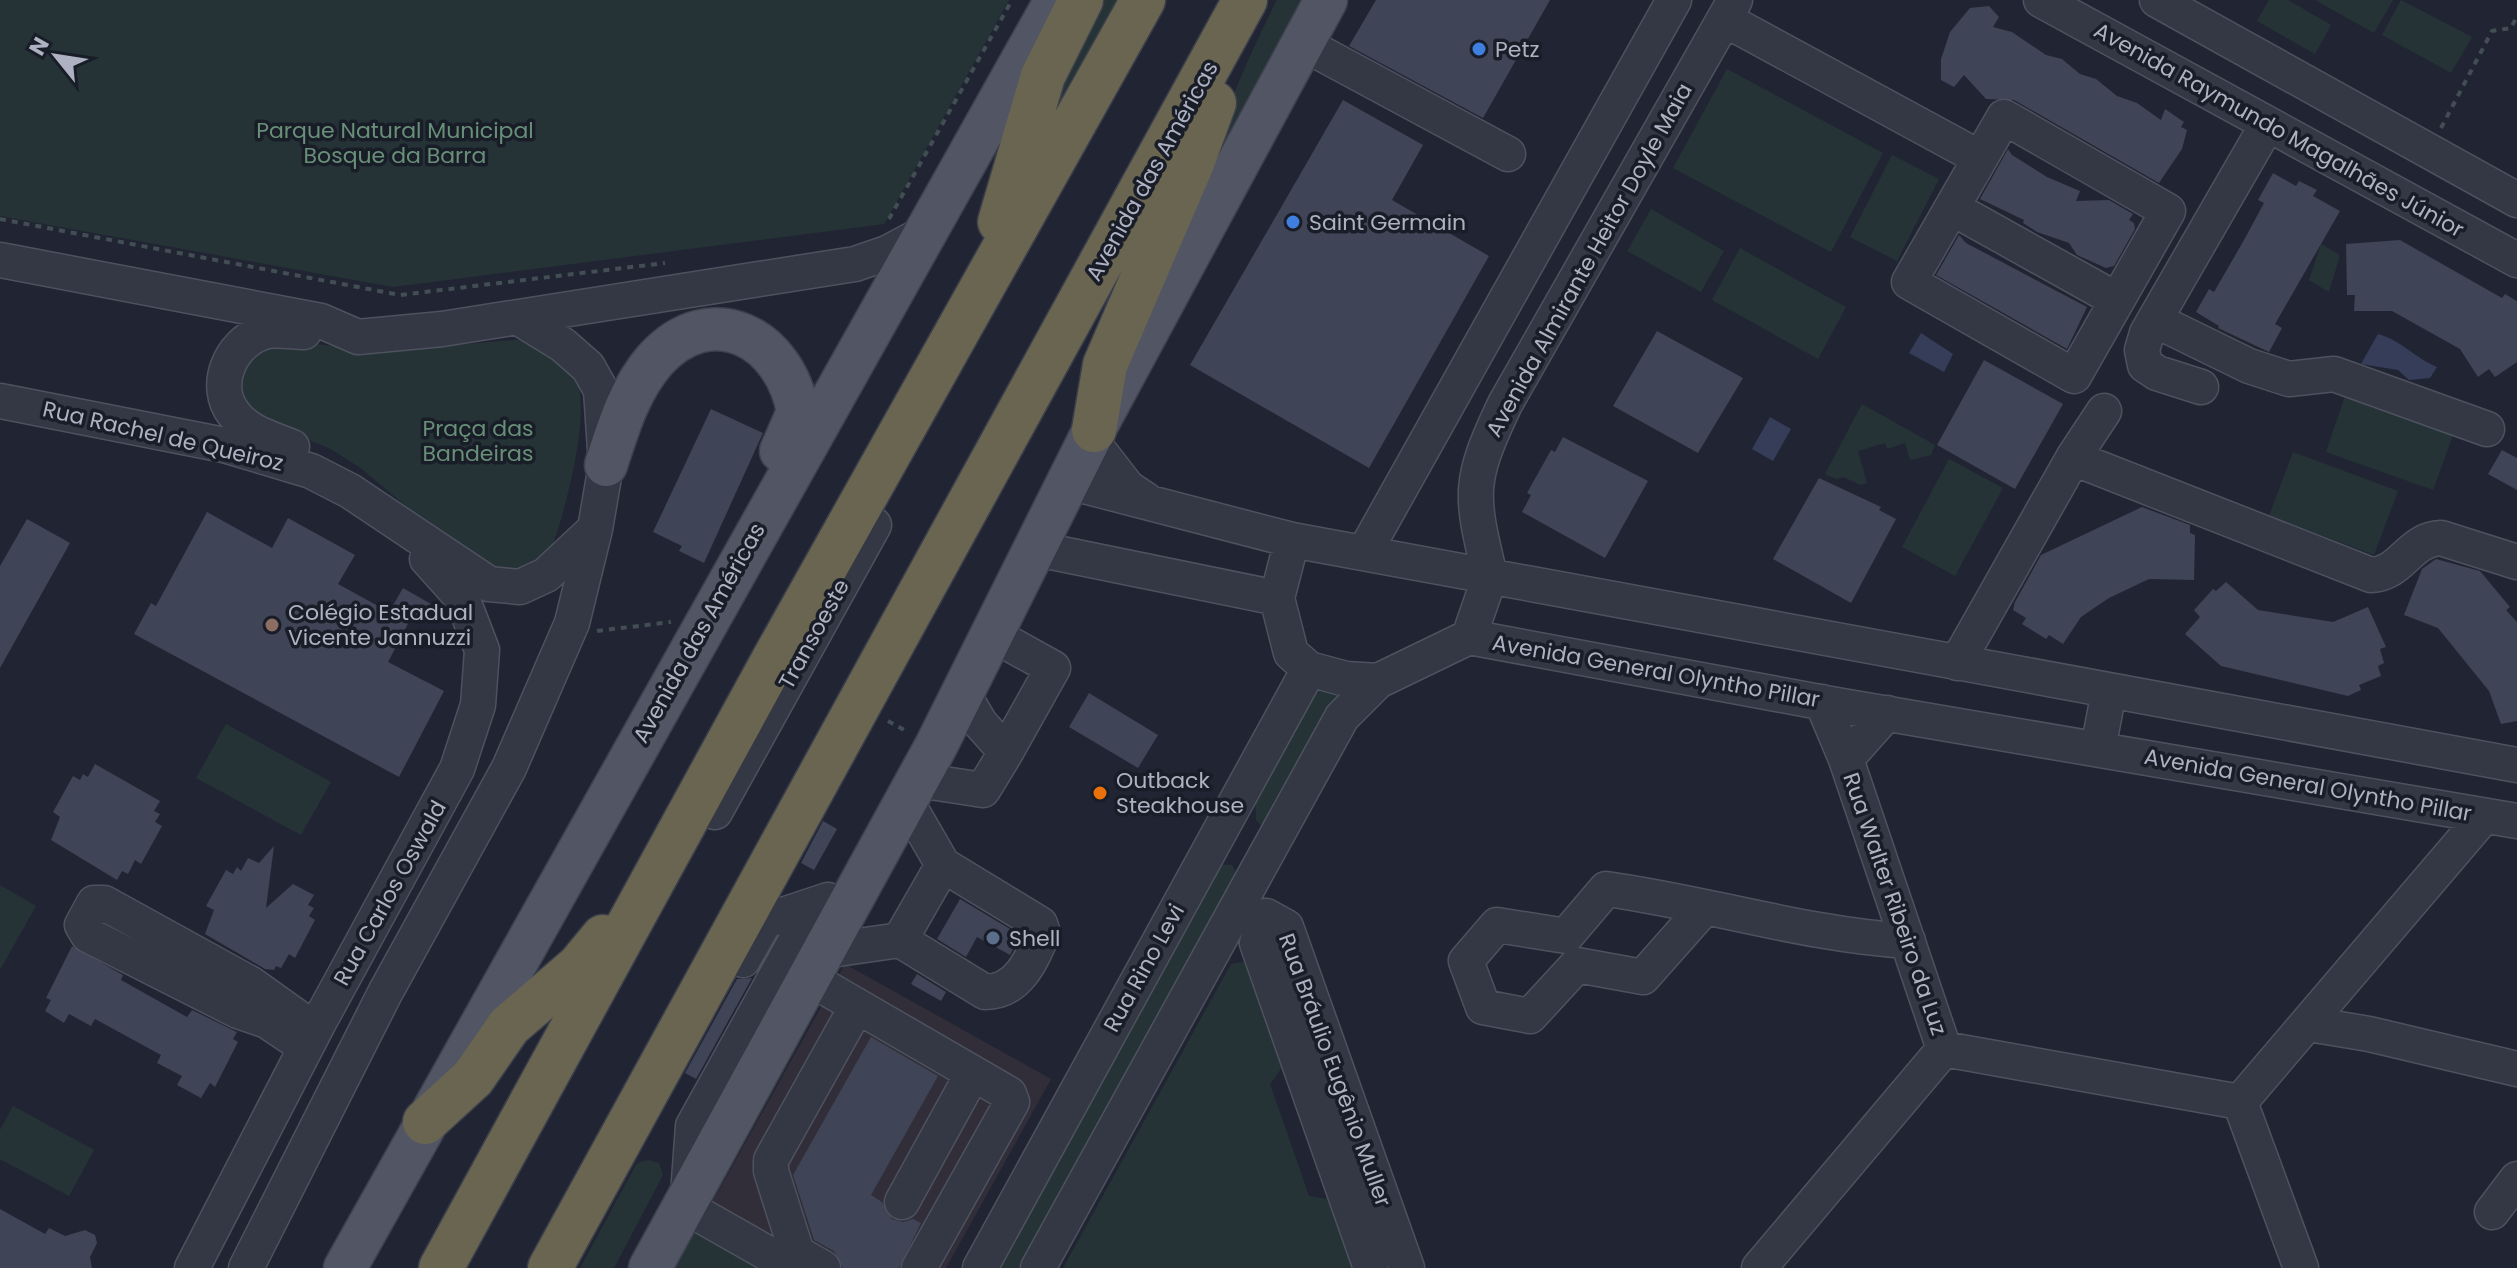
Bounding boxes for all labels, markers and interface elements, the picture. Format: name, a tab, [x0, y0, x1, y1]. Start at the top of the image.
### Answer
street label: Avenida Raymundo Magalhães Júnior	[2088, 15, 2470, 245]
north arrow	[16, 16, 96, 96]
text: N	[22, 31, 57, 61]
place label: Petz	[1495, 34, 1539, 65]
marker: Petz	[1470, 40, 1488, 58]
street label: Avenida das Américas	[1078, 55, 1226, 287]
street label: Avenida Almirante Heitor Doyle Maia	[1478, 77, 1700, 443]
park label: Parque Natural Municipal Bosque da Barra	[256, 115, 534, 171]
place label: Saint Germain	[1309, 207, 1466, 238]
marker: Saint Germain	[1284, 213, 1302, 231]
street label: Rua Rachel de Queiroz	[40, 393, 286, 479]
park label: Praça das Bandeiras	[422, 413, 534, 469]
street label: Avenida das Américas	[625, 517, 773, 749]
street label: Transoeste	[771, 573, 857, 695]
place label: Colégio Estadual Vicente Jannuzzi	[288, 597, 473, 653]
marker: Colégio Estadual Vicente Jannuzzi	[263, 616, 281, 634]
street label: Avenida General Olyntho Pillar	[1490, 627, 1822, 715]
street label: Avenida General Olyntho Pillar	[2142, 741, 2474, 829]
place label: Outback Steakhouse	[1116, 765, 1244, 821]
street label: Rua Walter Ribeiro da Luz	[1835, 769, 1955, 1039]
marker: Outback Steakhouse	[1091, 784, 1109, 802]
street label: Rua Carlos Oswald	[326, 795, 454, 991]
street label: Rua Rino Levi	[1096, 898, 1192, 1038]
place label: Shell	[1009, 923, 1060, 954]
marker: Shell	[984, 929, 1002, 947]
street label: Rua Bráulio Eugênio Muller	[1271, 929, 1399, 1211]

